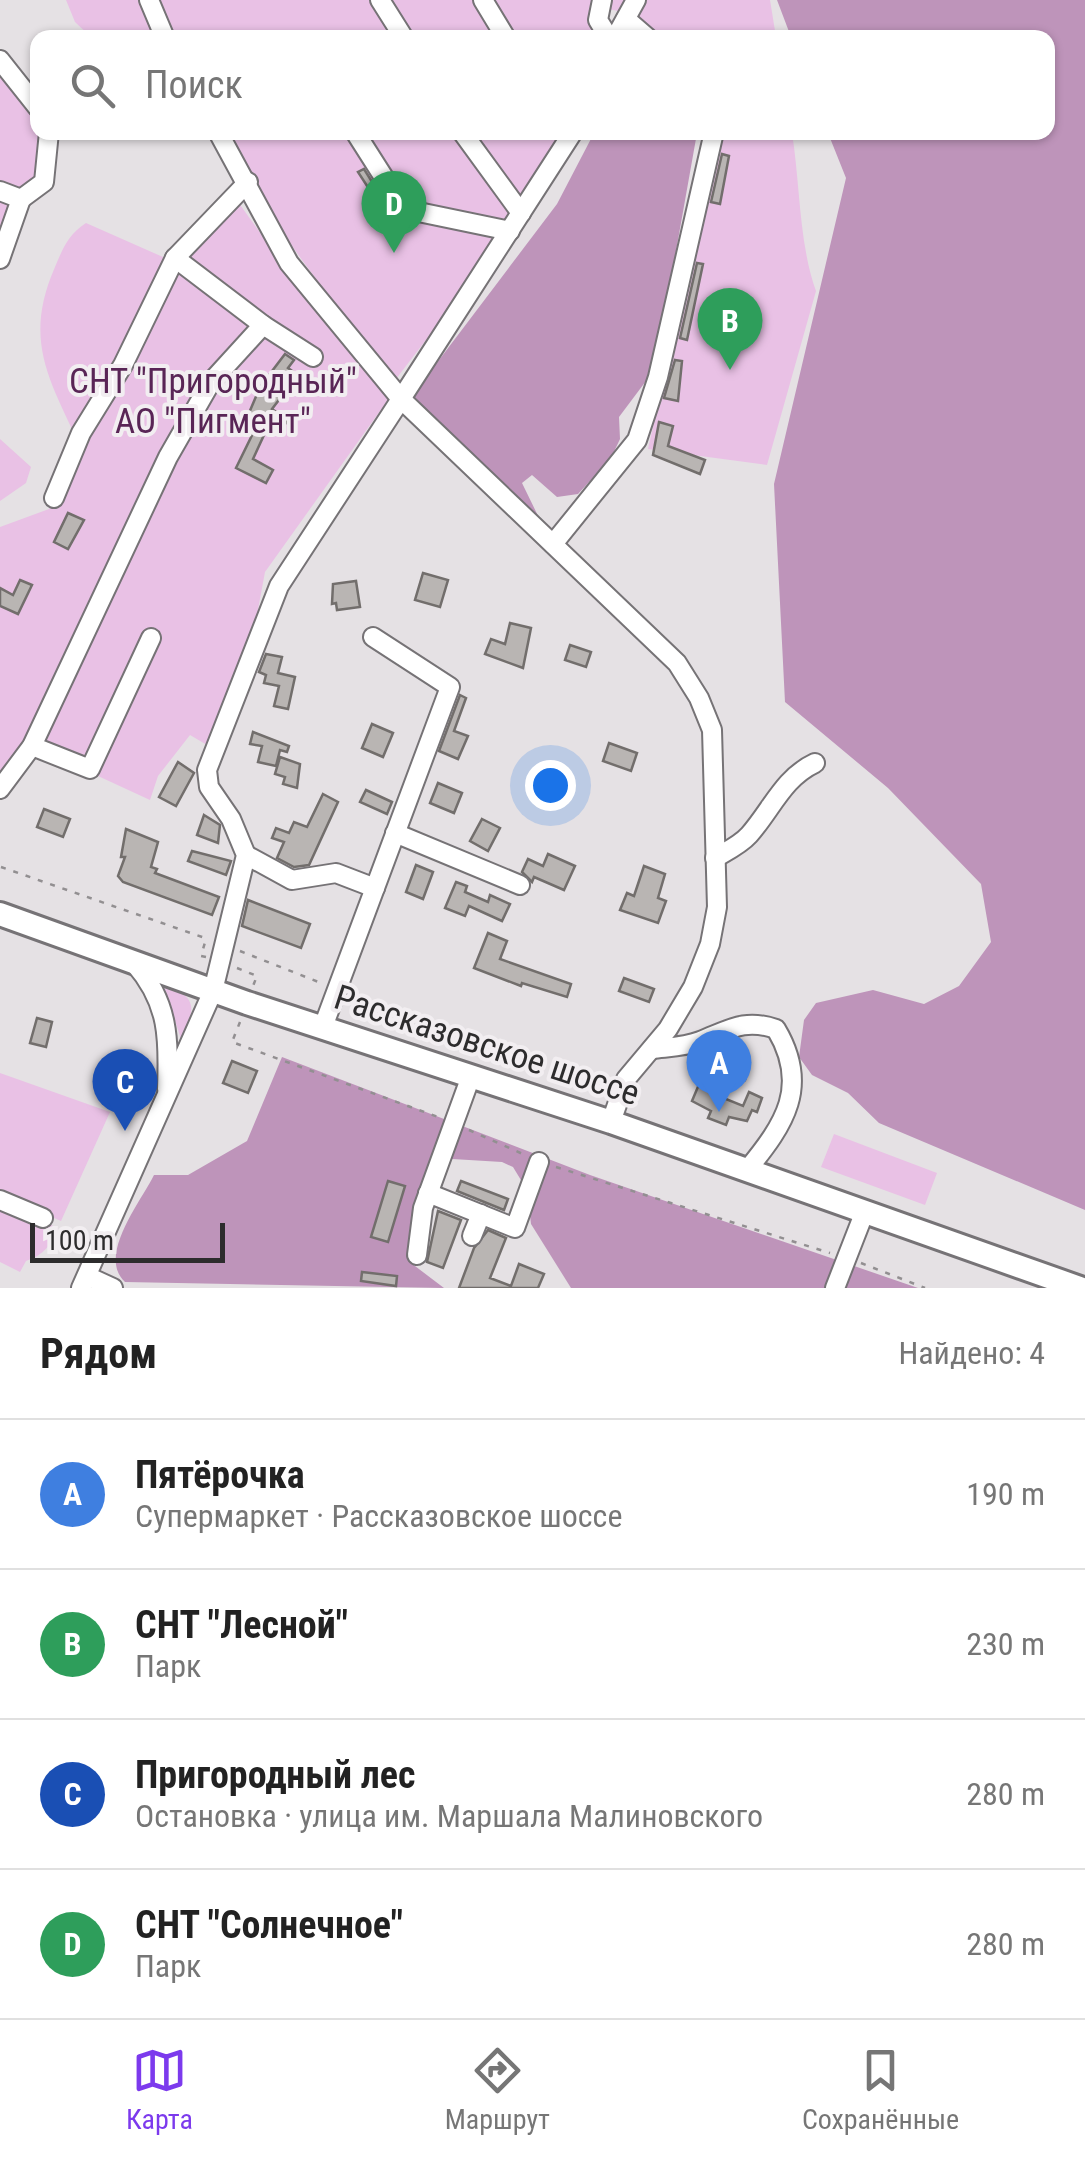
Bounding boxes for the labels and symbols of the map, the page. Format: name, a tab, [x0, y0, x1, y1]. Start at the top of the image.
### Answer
pin: D	[362, 170, 426, 253]
pin: B	[698, 288, 762, 370]
park label: СНТ "Пригородный" АО "Пигмент"	[69, 361, 357, 442]
your location	[525, 760, 576, 811]
street label: Рассказовское шоссе	[329, 977, 645, 1114]
pin: A	[686, 1030, 752, 1112]
pin: C	[92, 1048, 158, 1131]
scale bar	[30, 1218, 225, 1262]

